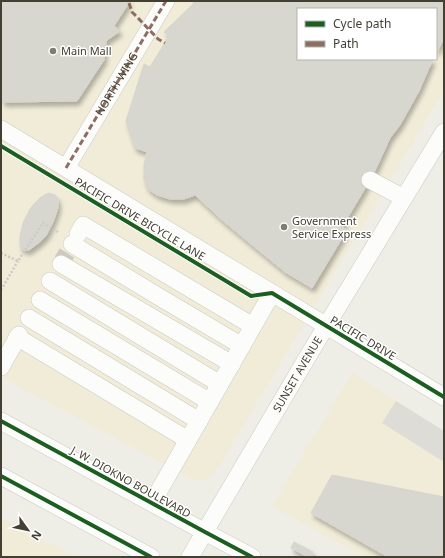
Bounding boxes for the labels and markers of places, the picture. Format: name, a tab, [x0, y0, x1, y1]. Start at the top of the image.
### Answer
place label: Main Mall	[61, 43, 111, 58]
marker: Main Mall	[48, 46, 58, 56]
place label: Government Service Express	[292, 213, 371, 241]
marker: Government Service Express	[279, 222, 289, 232]

